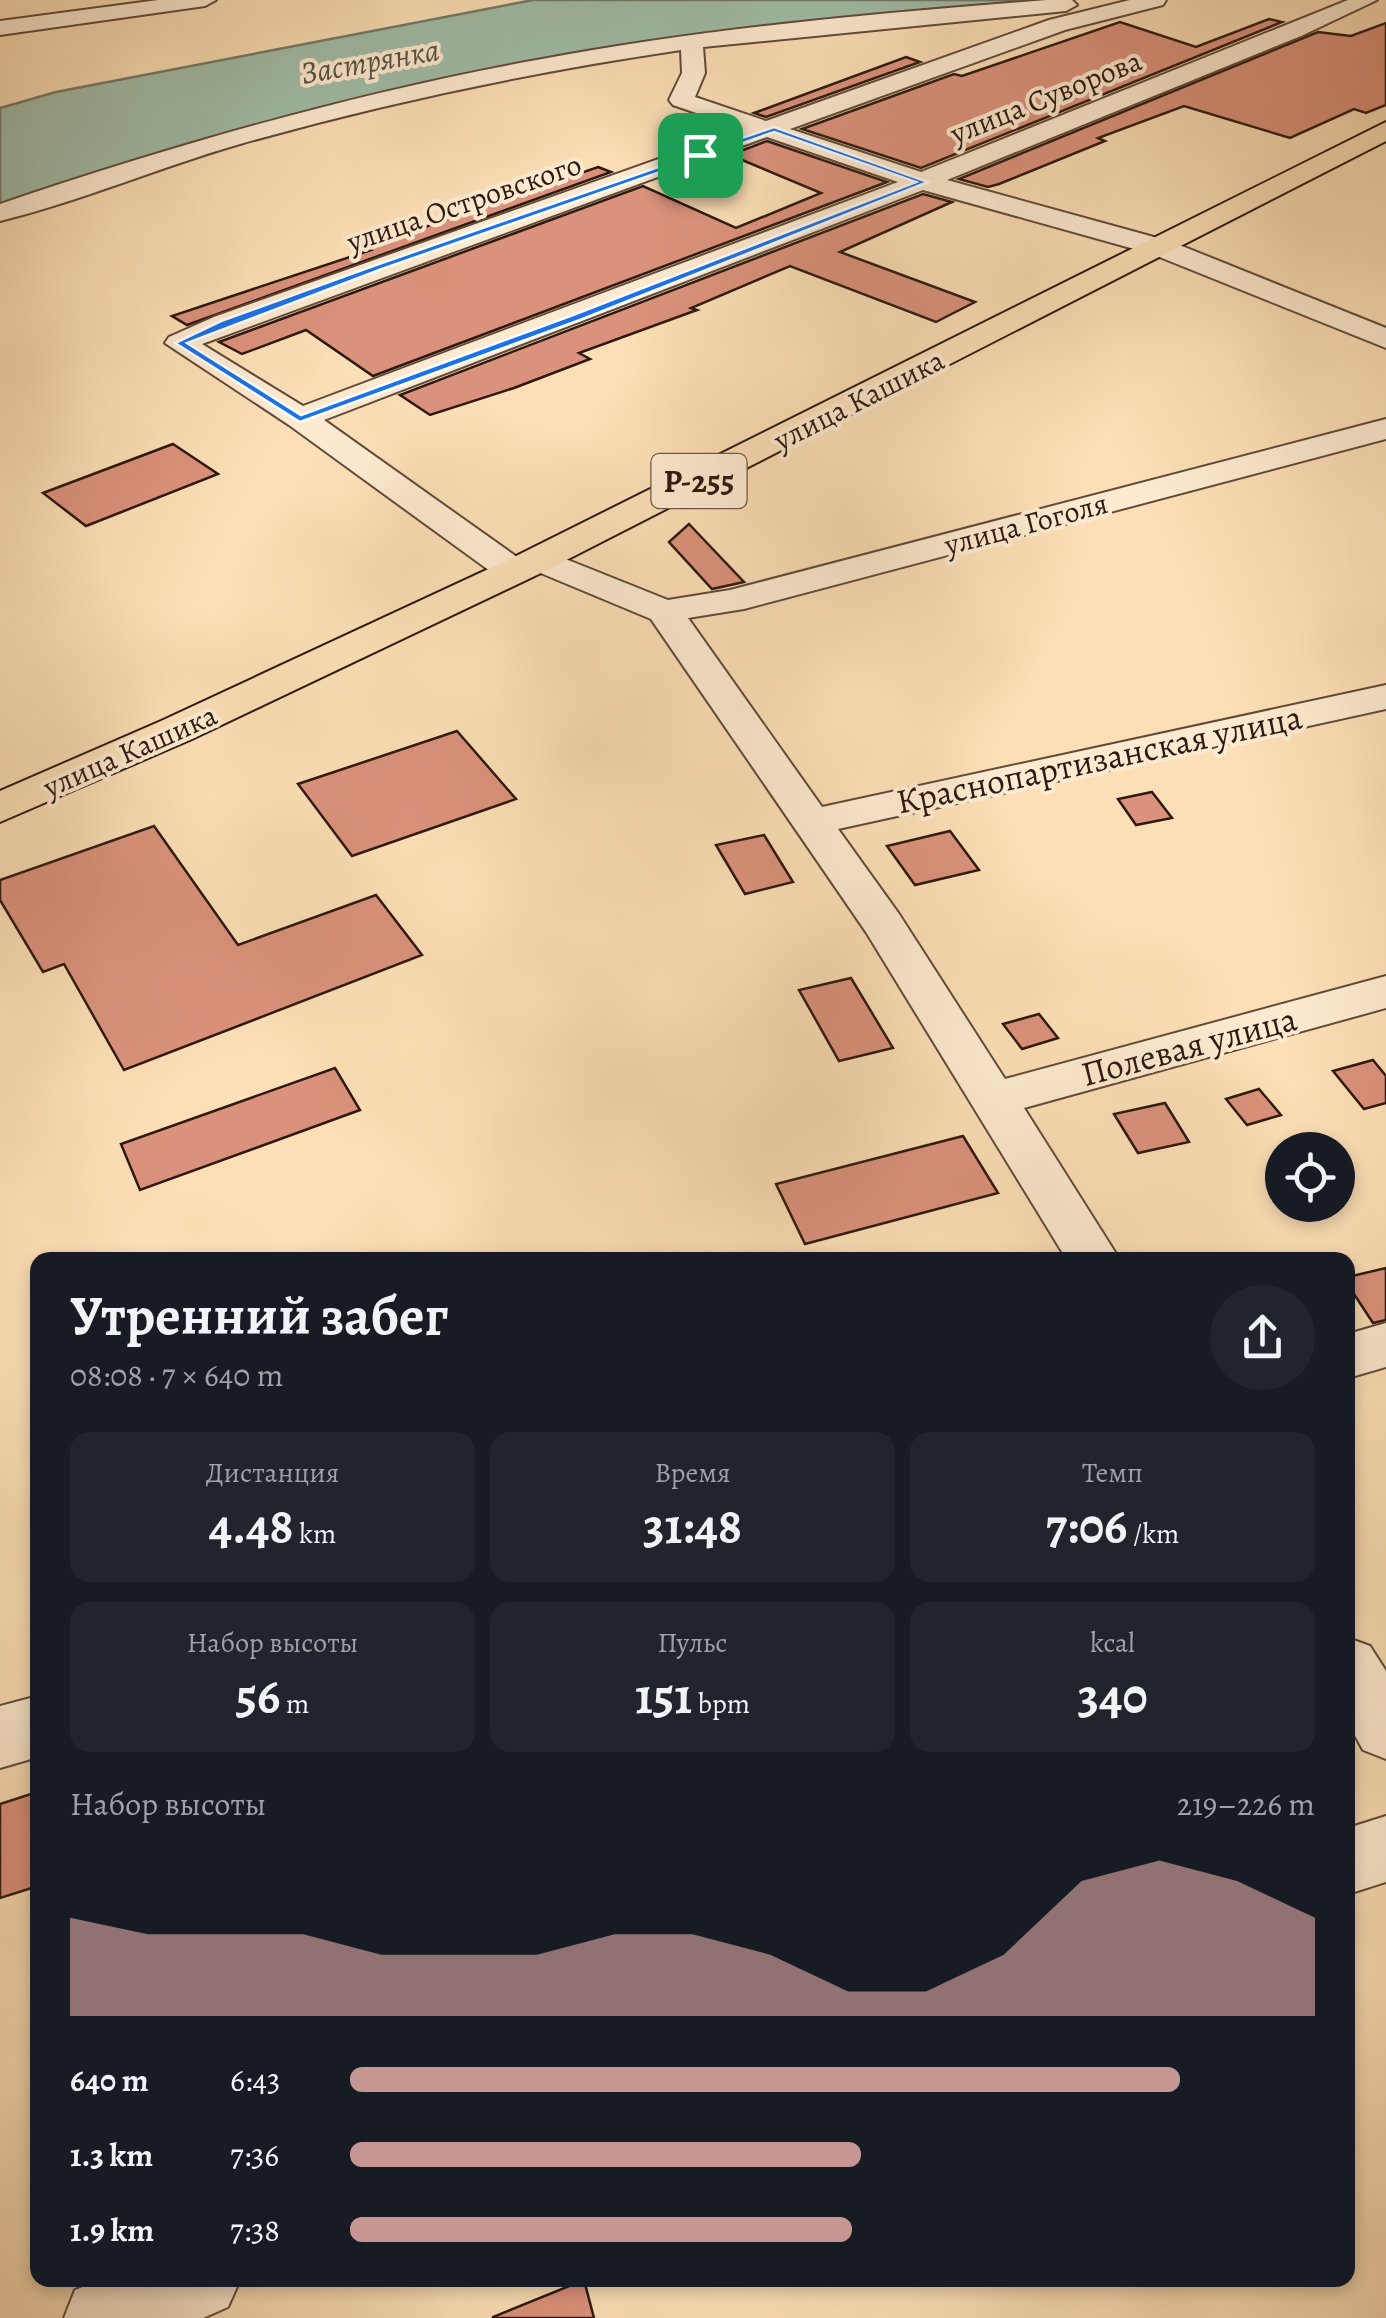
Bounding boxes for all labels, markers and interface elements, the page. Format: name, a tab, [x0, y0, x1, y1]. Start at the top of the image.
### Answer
water label: Застрянка	[297, 27, 443, 95]
street label: улица Суворова	[943, 40, 1148, 154]
pin	[658, 113, 743, 198]
icon: arrive	[673, 128, 728, 183]
street label: улица Островского	[340, 144, 587, 262]
street label: улица Кашика	[766, 340, 951, 461]
road number: Р-255	[652, 454, 746, 508]
street label: улица Гоголя	[939, 483, 1112, 565]
street label: Краснопартизанская улица	[892, 693, 1306, 825]
street label: улица Кашика	[36, 695, 223, 808]
street label: Полевая улица	[1076, 994, 1302, 1098]
map controls	[1265, 1132, 1355, 1222]
button: locate	[1265, 1132, 1355, 1222]
text: Утренний забег	[70, 1278, 448, 1353]
button: share	[1210, 1285, 1315, 1390]
text: 08:08 · 7 × 640 m	[70, 1353, 283, 1397]
text: Дистанция	[206, 1454, 339, 1492]
text: Время	[654, 1454, 731, 1492]
text: Темп	[1082, 1454, 1143, 1492]
text: 4.48	[209, 1492, 293, 1560]
text: 31:48	[643, 1492, 742, 1560]
text: 7:06	[1046, 1492, 1127, 1560]
text: km	[293, 1515, 336, 1553]
text: /km	[1127, 1515, 1179, 1553]
text: Набор высоты	[187, 1624, 358, 1662]
text: Пульс	[657, 1624, 728, 1662]
text: kcal	[1090, 1624, 1135, 1662]
text: 56	[236, 1662, 280, 1730]
text: 151	[635, 1662, 692, 1730]
text: 340	[1077, 1662, 1148, 1730]
text: m	[280, 1685, 309, 1723]
text: bpm	[692, 1685, 750, 1723]
text: Набор высоты	[70, 1782, 266, 1826]
text: 219–226 m	[1177, 1782, 1315, 1826]
text: 640 m	[70, 2058, 148, 2102]
text: 6:43	[230, 2058, 280, 2102]
text: 1.3 km	[70, 2133, 153, 2177]
text: 7:36	[230, 2133, 279, 2177]
text: 1.9 km	[70, 2208, 154, 2252]
text: 7:38	[230, 2208, 280, 2252]

